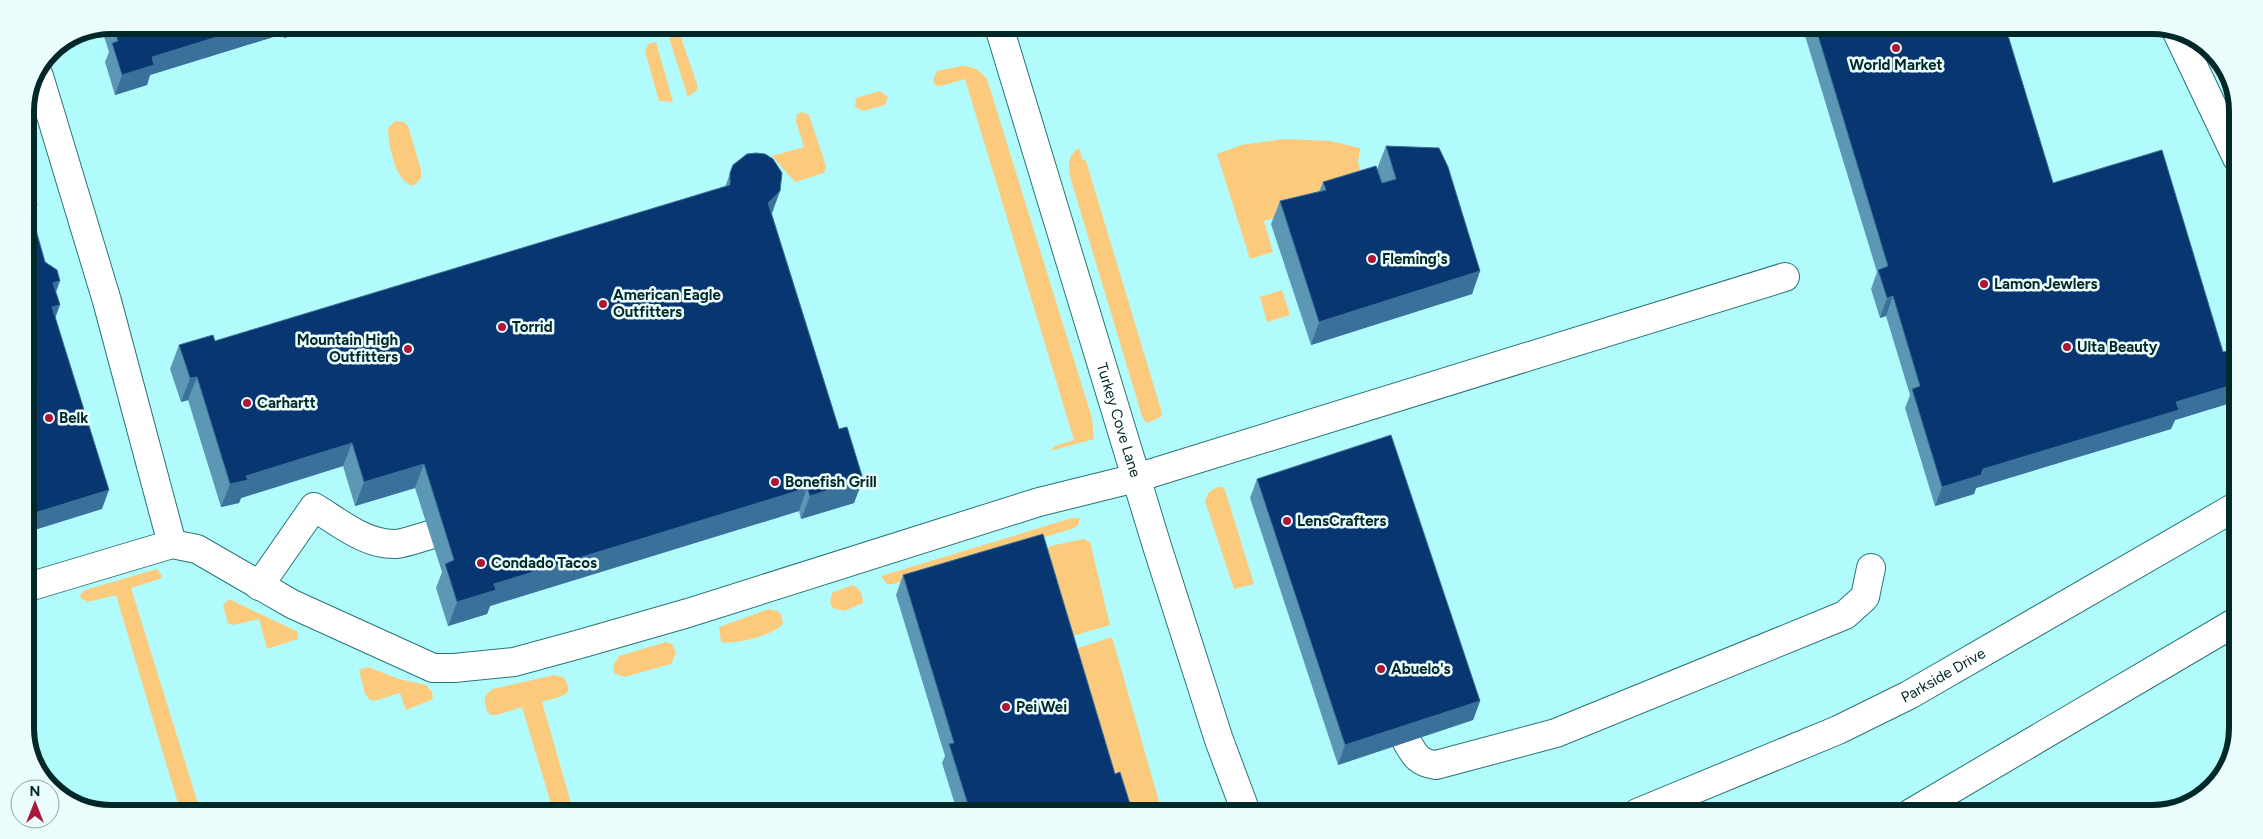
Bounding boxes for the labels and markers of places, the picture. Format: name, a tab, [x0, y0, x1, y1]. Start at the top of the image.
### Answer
marker: World Market	[1890, 42, 1902, 54]
place label: World Market	[1849, 56, 1943, 74]
place label: Fleming's	[1382, 250, 1448, 268]
marker: Fleming's	[1366, 253, 1378, 265]
place label: Lamon Jewlers	[1994, 275, 2097, 293]
marker: Lamon Jewlers	[1978, 278, 1990, 290]
place label: American Eagle Outfitters	[613, 286, 722, 321]
marker: American Eagle Outfitters	[597, 298, 609, 310]
place label: Torrid	[512, 318, 553, 336]
marker: Torrid	[496, 321, 508, 333]
place label: Mountain High Outfitters	[297, 331, 398, 366]
place label: Ulta Beauty	[2077, 338, 2158, 356]
marker: Ulta Beauty	[2061, 341, 2073, 353]
marker: Mountain High Outfitters	[402, 343, 414, 355]
place label: Carhartt	[257, 394, 316, 412]
marker: Carhartt	[241, 397, 253, 409]
place label: Belk	[59, 409, 88, 427]
marker: Belk	[43, 412, 55, 424]
place label: Bonefish Grill	[785, 473, 877, 491]
marker: Bonefish Grill	[769, 476, 781, 488]
place label: LensCrafters	[1297, 512, 1386, 530]
marker: LensCrafters	[1281, 515, 1293, 527]
place label: Condado Tacos	[491, 554, 597, 572]
marker: Condado Tacos	[475, 557, 487, 569]
place label: Abuelo's	[1391, 660, 1451, 678]
marker: Abuelo's	[1375, 663, 1387, 675]
place label: Pei Wei	[1016, 698, 1067, 716]
marker: Pei Wei	[1000, 701, 1012, 713]

